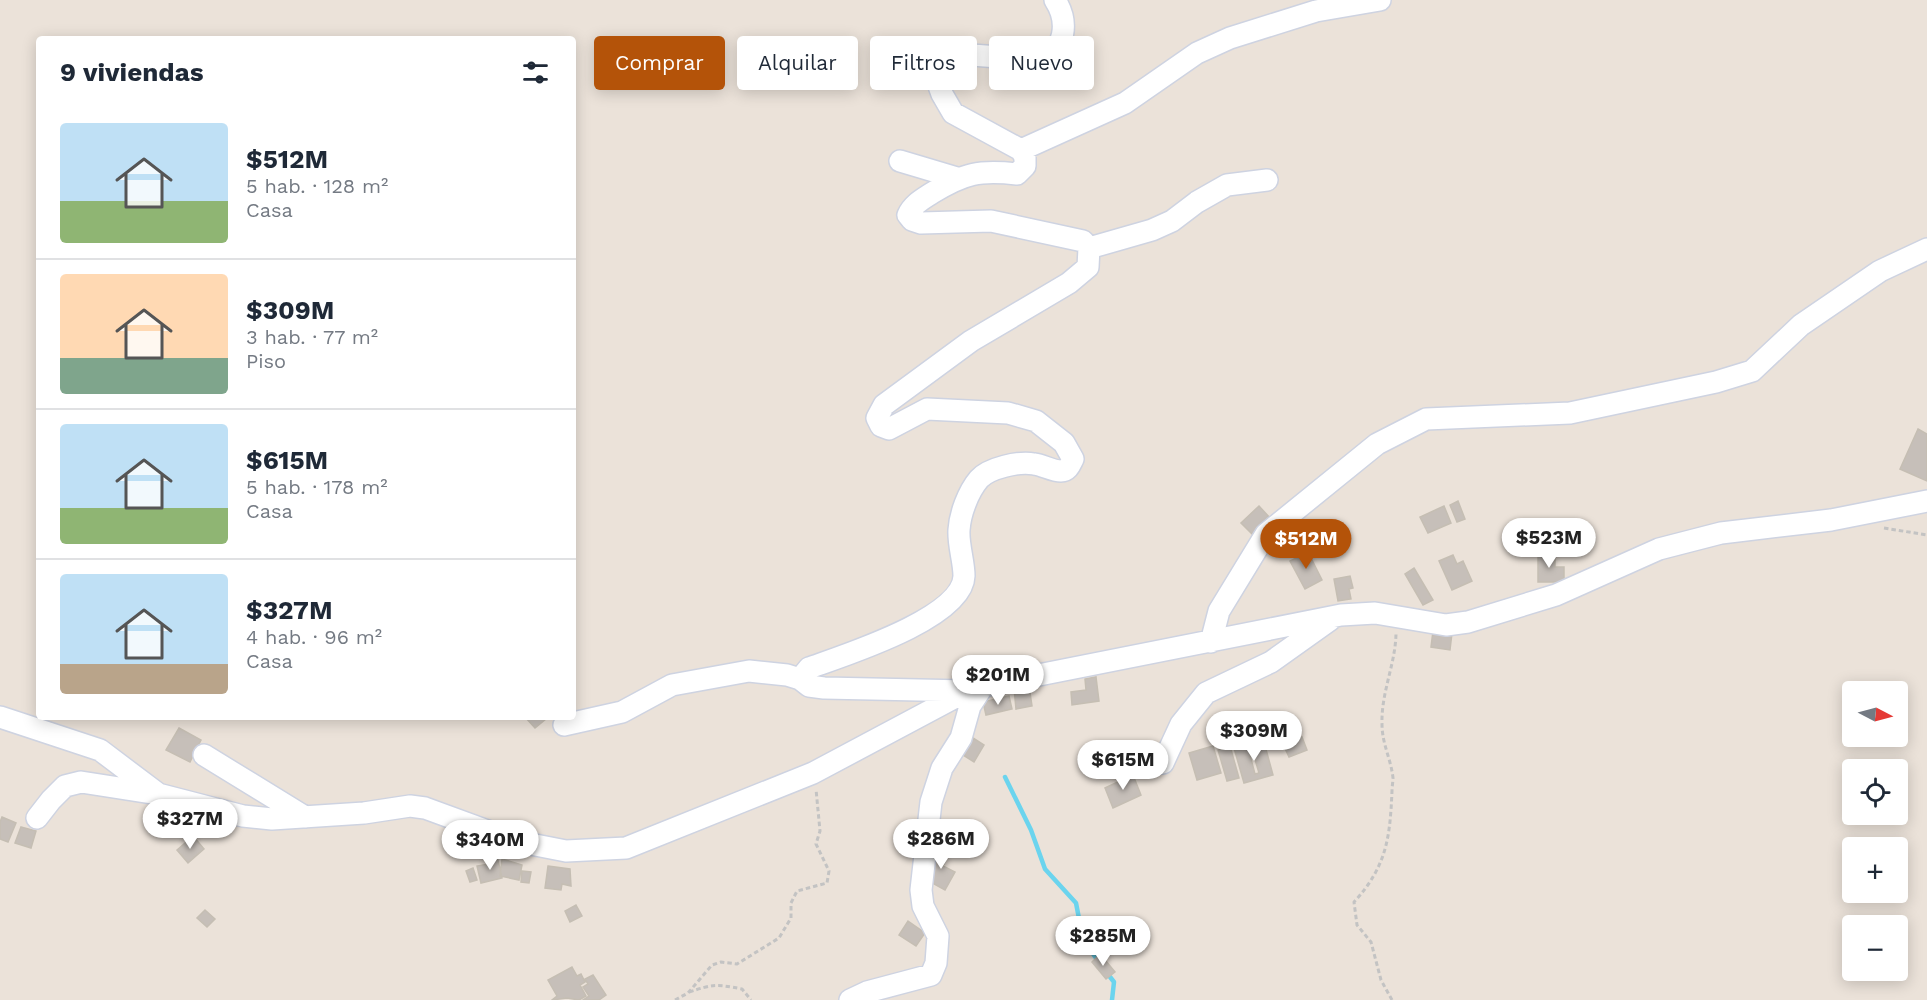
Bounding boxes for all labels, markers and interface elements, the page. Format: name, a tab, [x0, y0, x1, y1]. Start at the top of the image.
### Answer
chip: Comprar	[594, 36, 725, 90]
chip: Alquilar	[737, 36, 858, 90]
chip: Filtros	[870, 36, 977, 90]
chip: Nuevo	[989, 36, 1094, 90]
icon: filters	[519, 56, 552, 89]
text: 9 viviendas	[60, 57, 204, 87]
text: $512M	[246, 144, 328, 174]
icon: home	[108, 147, 180, 219]
text: 5 hab. · 128 m²	[246, 174, 388, 198]
text: Casa	[246, 198, 293, 222]
text: $309M	[246, 295, 335, 325]
icon: home	[108, 298, 180, 370]
text: 3 hab. · 77 m²	[246, 325, 378, 349]
text: Piso	[246, 349, 286, 373]
text: $615M	[246, 445, 328, 475]
icon: home	[108, 448, 180, 520]
text: 5 hab. · 178 m²	[246, 475, 388, 499]
text: Casa	[246, 499, 293, 523]
pin: $523M	[1507, 518, 1591, 569]
pin: $512M	[1264, 519, 1348, 570]
text: $523M	[1516, 525, 1582, 549]
text: $512M	[1274, 526, 1338, 550]
text: $327M	[246, 595, 333, 625]
icon: home	[108, 598, 180, 670]
text: 4 hab. · 96 m²	[246, 625, 382, 649]
text: Casa	[246, 649, 293, 673]
pin: $201M	[956, 655, 1040, 706]
text: $201M	[966, 662, 1030, 686]
north arrow	[1842, 681, 1908, 747]
map controls	[1842, 681, 1908, 981]
pin: $309M	[1212, 711, 1296, 762]
text: $309M	[1220, 718, 1288, 742]
pin: $615M	[1081, 740, 1165, 791]
text: $615M	[1091, 747, 1155, 771]
button: locate	[1842, 759, 1908, 825]
pin: $327M	[148, 799, 232, 850]
text: $327M	[157, 806, 223, 830]
pin: $286M	[899, 819, 983, 870]
pin: $340M	[448, 820, 532, 871]
text: $286M	[907, 826, 975, 850]
text: $340M	[456, 827, 524, 851]
button: +	[1842, 837, 1908, 903]
button: −	[1842, 915, 1908, 981]
pin: $285M	[1061, 916, 1145, 967]
text: $285M	[1069, 923, 1137, 947]

